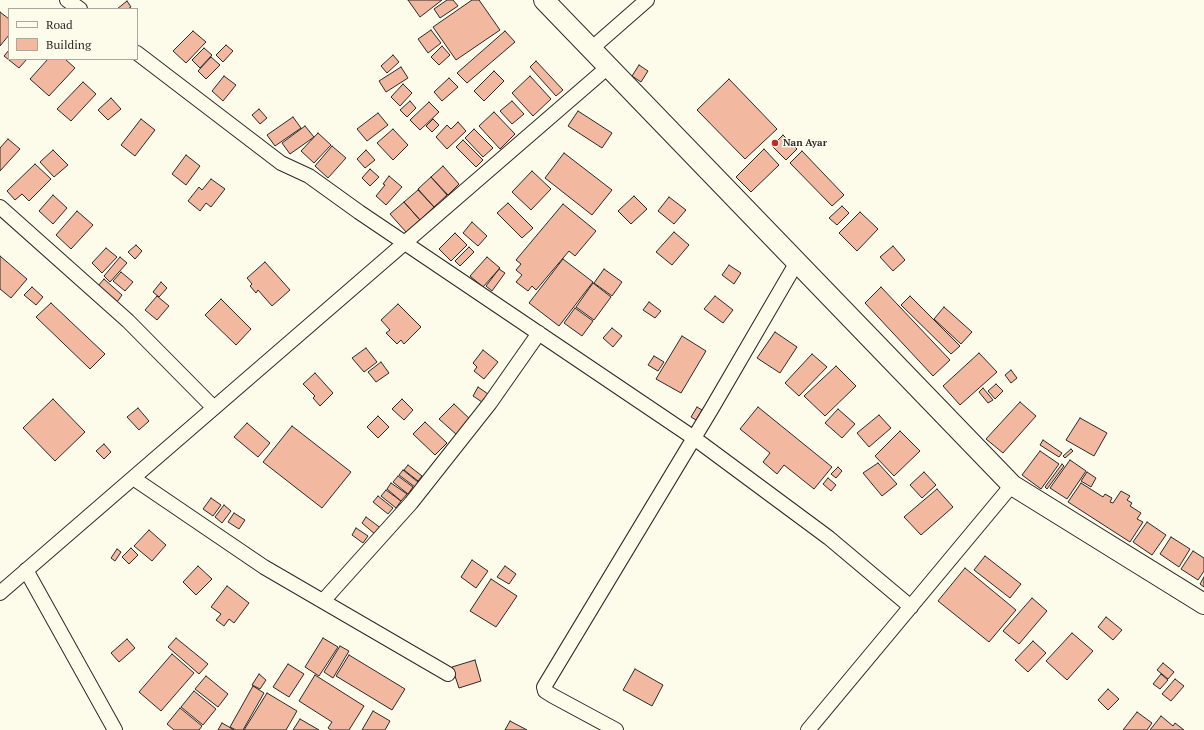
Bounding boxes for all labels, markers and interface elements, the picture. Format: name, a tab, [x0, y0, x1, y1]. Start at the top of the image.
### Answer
legend	[8, 8, 138, 60]
text: Road	[46, 17, 73, 32]
text: Building	[46, 37, 91, 52]
place label: Nan Ayar	[783, 137, 827, 149]
marker: Nan Ayar	[770, 138, 780, 148]

